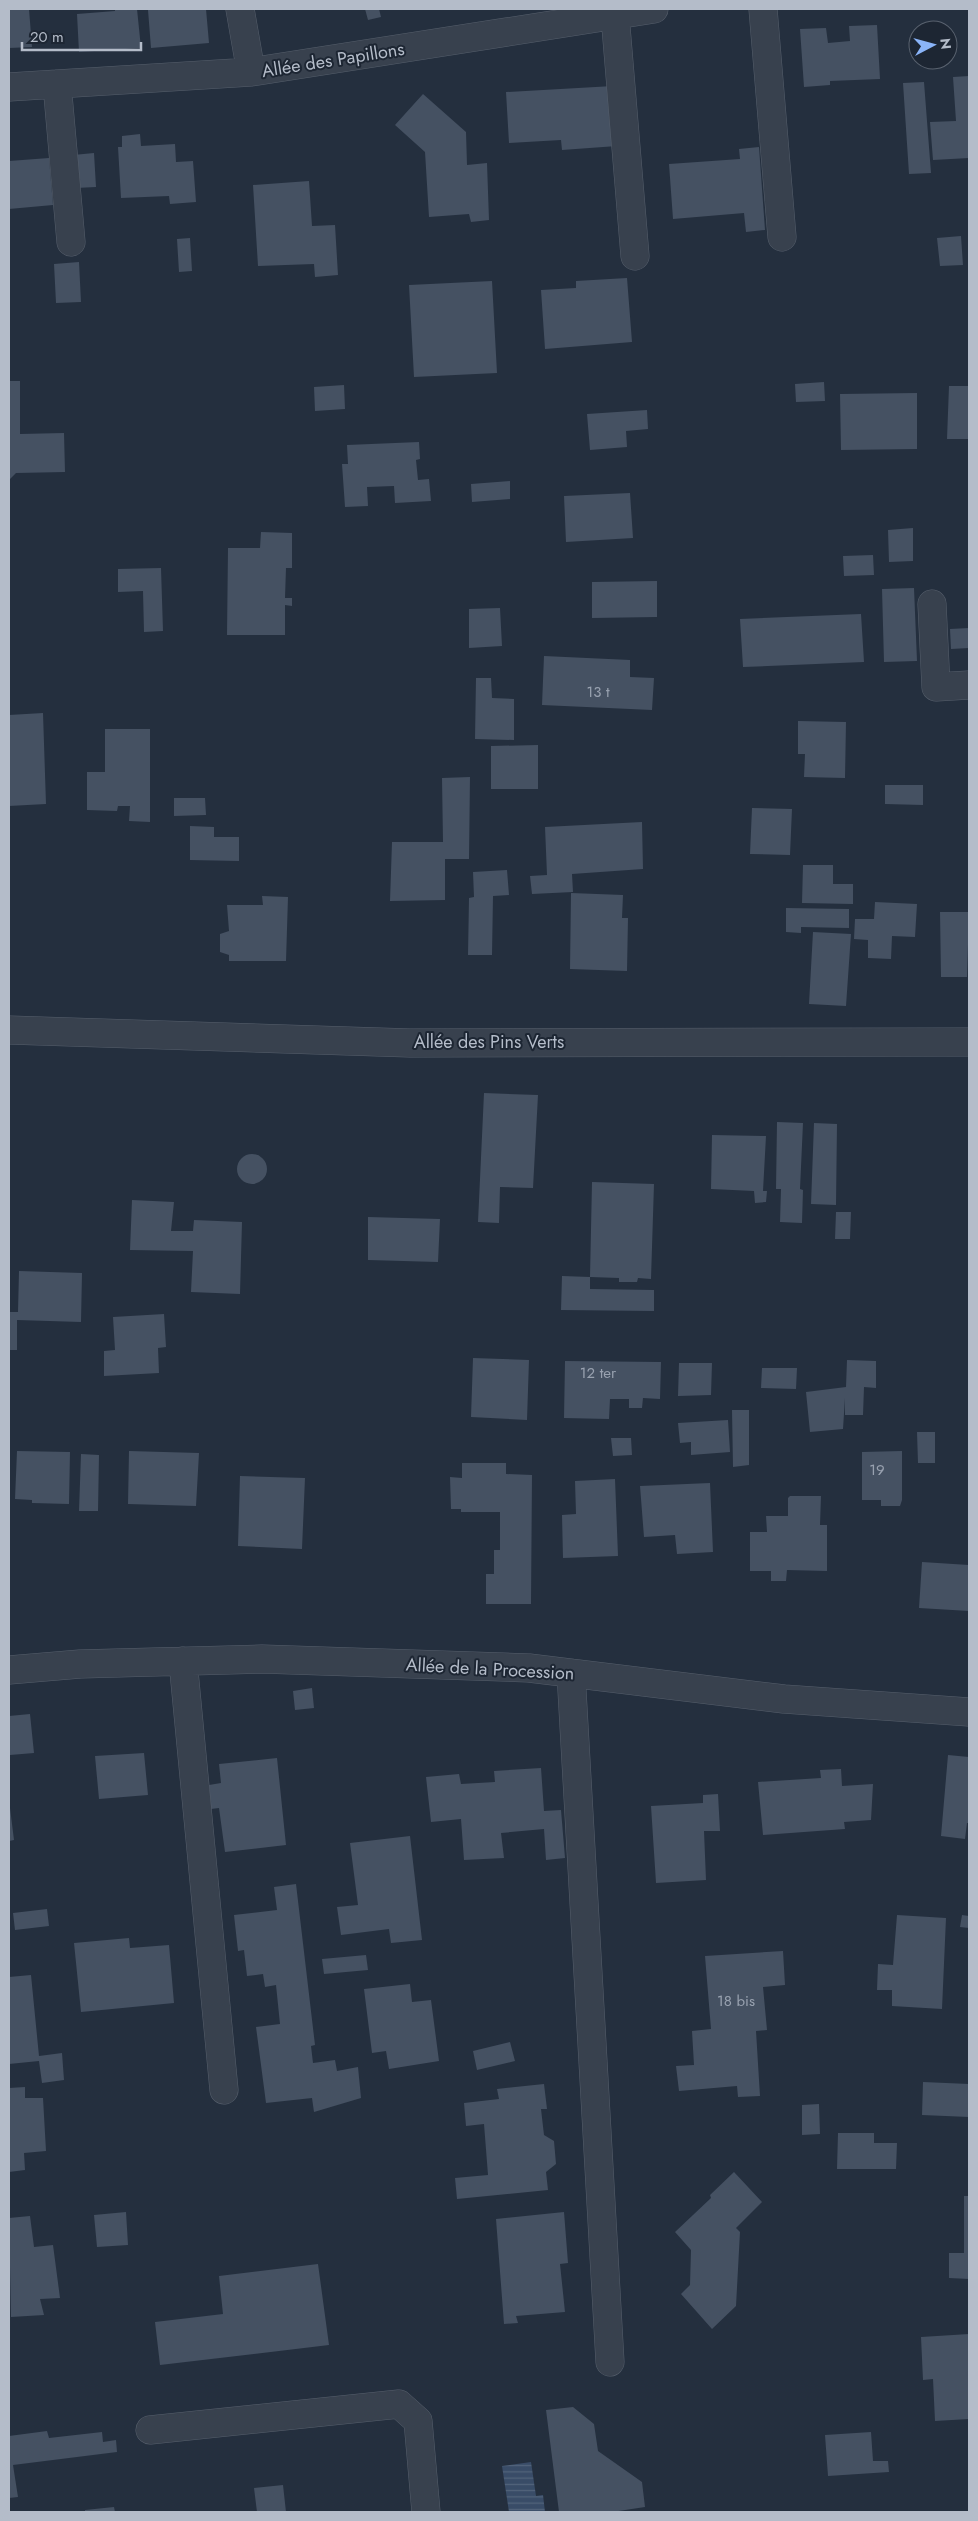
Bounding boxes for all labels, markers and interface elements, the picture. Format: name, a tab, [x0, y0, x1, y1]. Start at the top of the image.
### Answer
scale bar	[22, 20, 141, 52]
north arrow	[908, 20, 958, 70]
text: 20 m	[30, 26, 64, 48]
street label: Allée des Papillons	[260, 36, 406, 84]
text: N	[935, 37, 956, 50]
house number: 13 t	[586, 681, 610, 703]
street label: Allée des Pins Verts	[414, 1029, 564, 1055]
house number: 12 ter	[580, 1362, 617, 1384]
house number: 19	[869, 1459, 885, 1481]
street label: Allée de la Procession	[405, 1652, 575, 1686]
house number: 18 bis	[717, 1990, 755, 2012]

